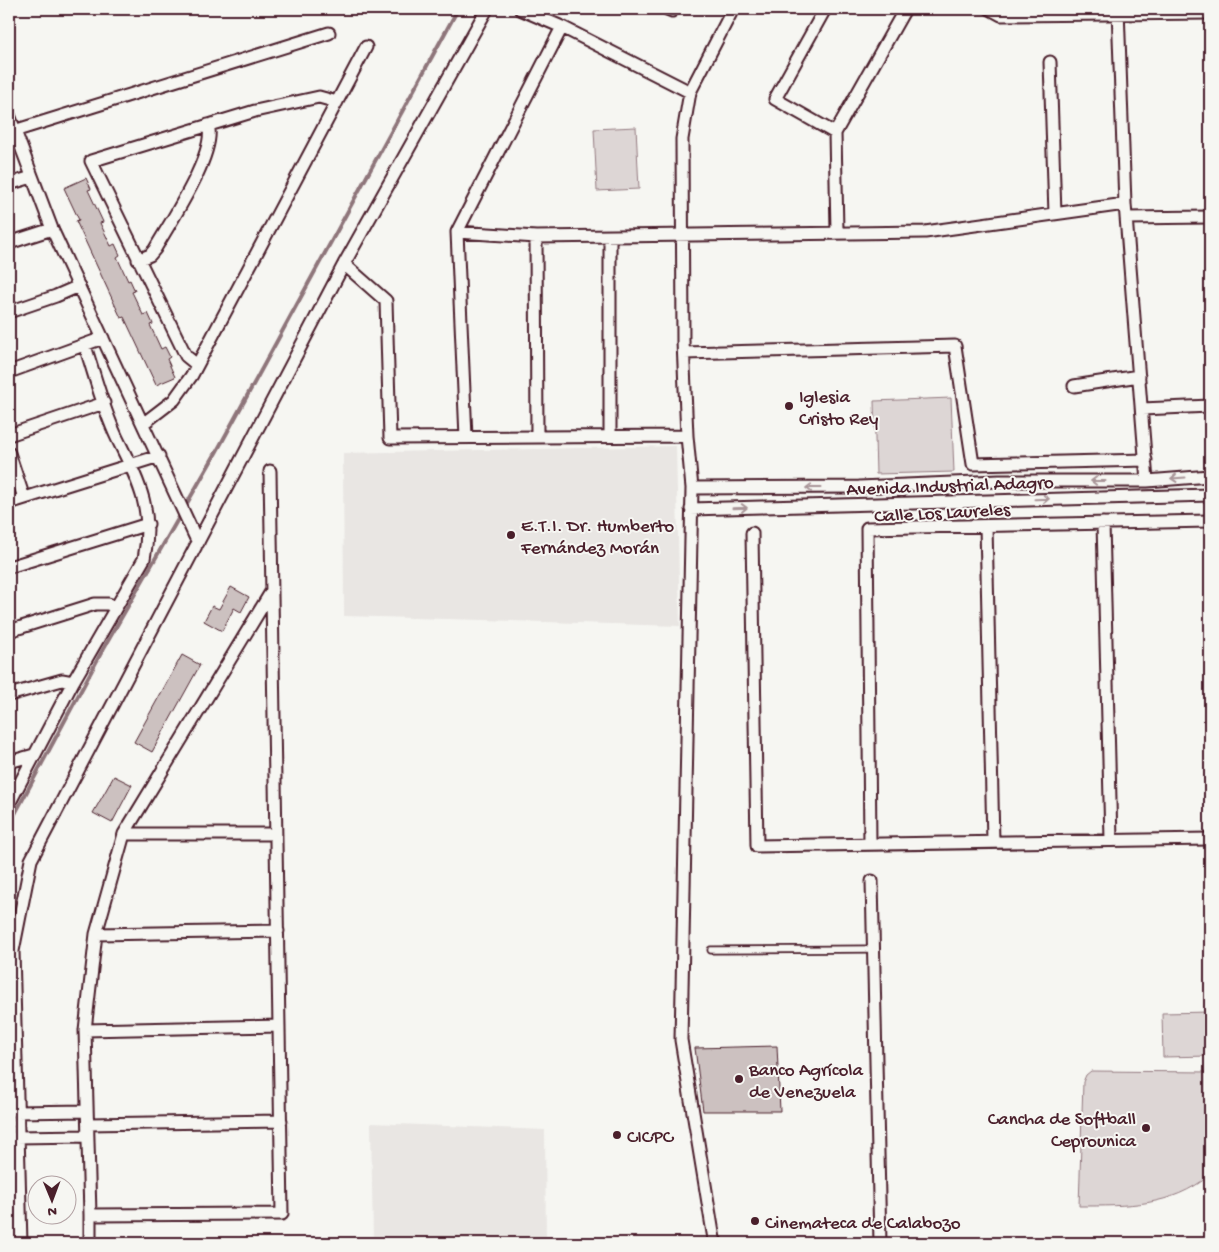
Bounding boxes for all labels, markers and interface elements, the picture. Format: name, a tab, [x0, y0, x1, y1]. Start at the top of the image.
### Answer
place label: Iglesia Cristo Rey	[799, 387, 879, 432]
marker: Iglesia Cristo Rey	[783, 400, 795, 412]
street label: Avenida Industrial Adagro	[846, 472, 1054, 503]
one-way arrow	[1171, 474, 1187, 483]
one-way arrow	[1090, 476, 1106, 486]
one-way arrow	[805, 483, 822, 493]
one-way arrow	[1034, 494, 1050, 504]
street label: Calle Los Laureles	[874, 499, 1012, 530]
one-way arrow	[732, 503, 748, 512]
place label: E.T.I. Dr. Humberto Fernández Morán	[520, 516, 674, 561]
marker: E.T.I. Dr. Humberto Fernández Morán	[505, 529, 517, 541]
place label: Banco Agrícola de Venezuela	[748, 1060, 864, 1105]
marker: Banco Agrícola de Venezuela	[733, 1073, 745, 1085]
place label: Cancha de Softball Ceprounica	[988, 1109, 1137, 1154]
marker: Cancha de Softball Ceprounica	[1140, 1122, 1152, 1134]
place label: CICPC	[627, 1127, 675, 1150]
marker: CICPC	[611, 1129, 623, 1141]
north arrow	[28, 1174, 78, 1224]
text: N	[47, 1202, 57, 1219]
place label: Cinemateca de Calabozo	[765, 1213, 961, 1236]
marker: Cinemateca de Calabozo	[749, 1215, 761, 1227]

